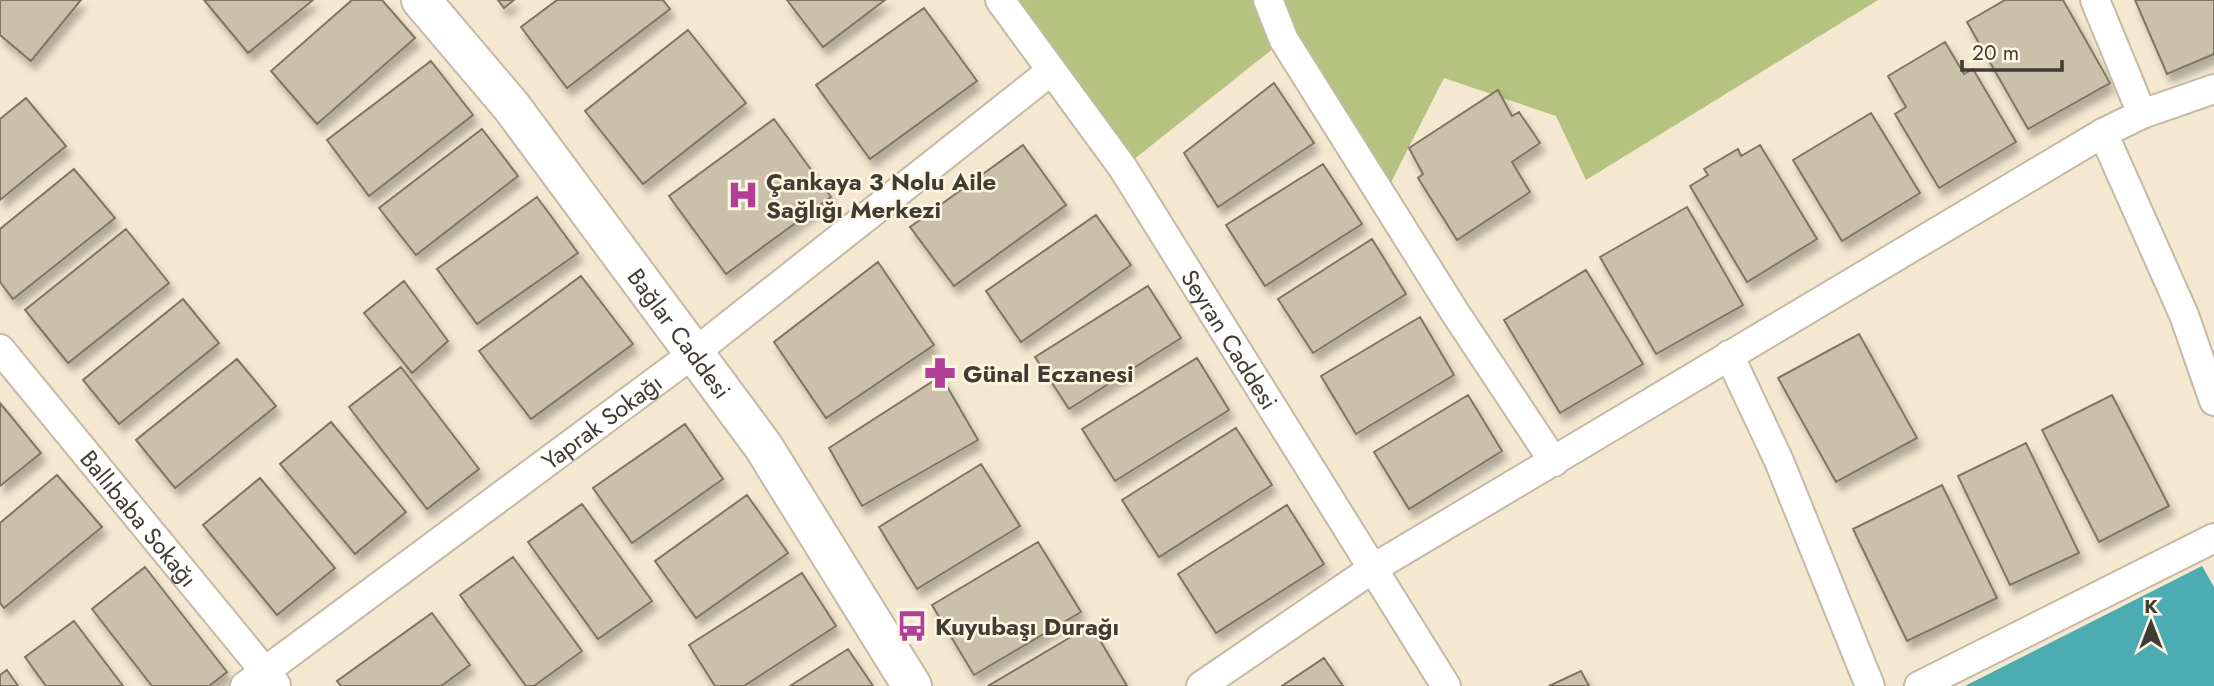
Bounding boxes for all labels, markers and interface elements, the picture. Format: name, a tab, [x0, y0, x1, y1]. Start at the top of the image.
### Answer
scale bar	[1962, 28, 2062, 72]
text: 20 m	[1972, 38, 2019, 68]
place label: Çankaya 3 Nolu Aile Sağlığı Merkezi	[766, 164, 996, 227]
hospital icon: Çankaya 3 Nolu Aile Sağlığı Merkezi	[726, 178, 760, 212]
street label: Bağlar Caddesi	[619, 261, 740, 406]
street label: Seyran Caddesi	[1173, 263, 1287, 416]
pharmacy icon: Günal Eczanesi	[923, 356, 957, 390]
place label: Günal Eczanesi	[963, 356, 1134, 391]
street label: Yaprak Sokağı	[534, 365, 669, 478]
street label: Ballıbaba Sokağı	[72, 442, 206, 594]
north arrow	[2116, 588, 2186, 658]
text: K	[2144, 593, 2158, 620]
bus stop icon: Kuyubaşı Durağı	[895, 609, 929, 643]
place label: Kuyubaşı Durağı	[935, 609, 1119, 644]

